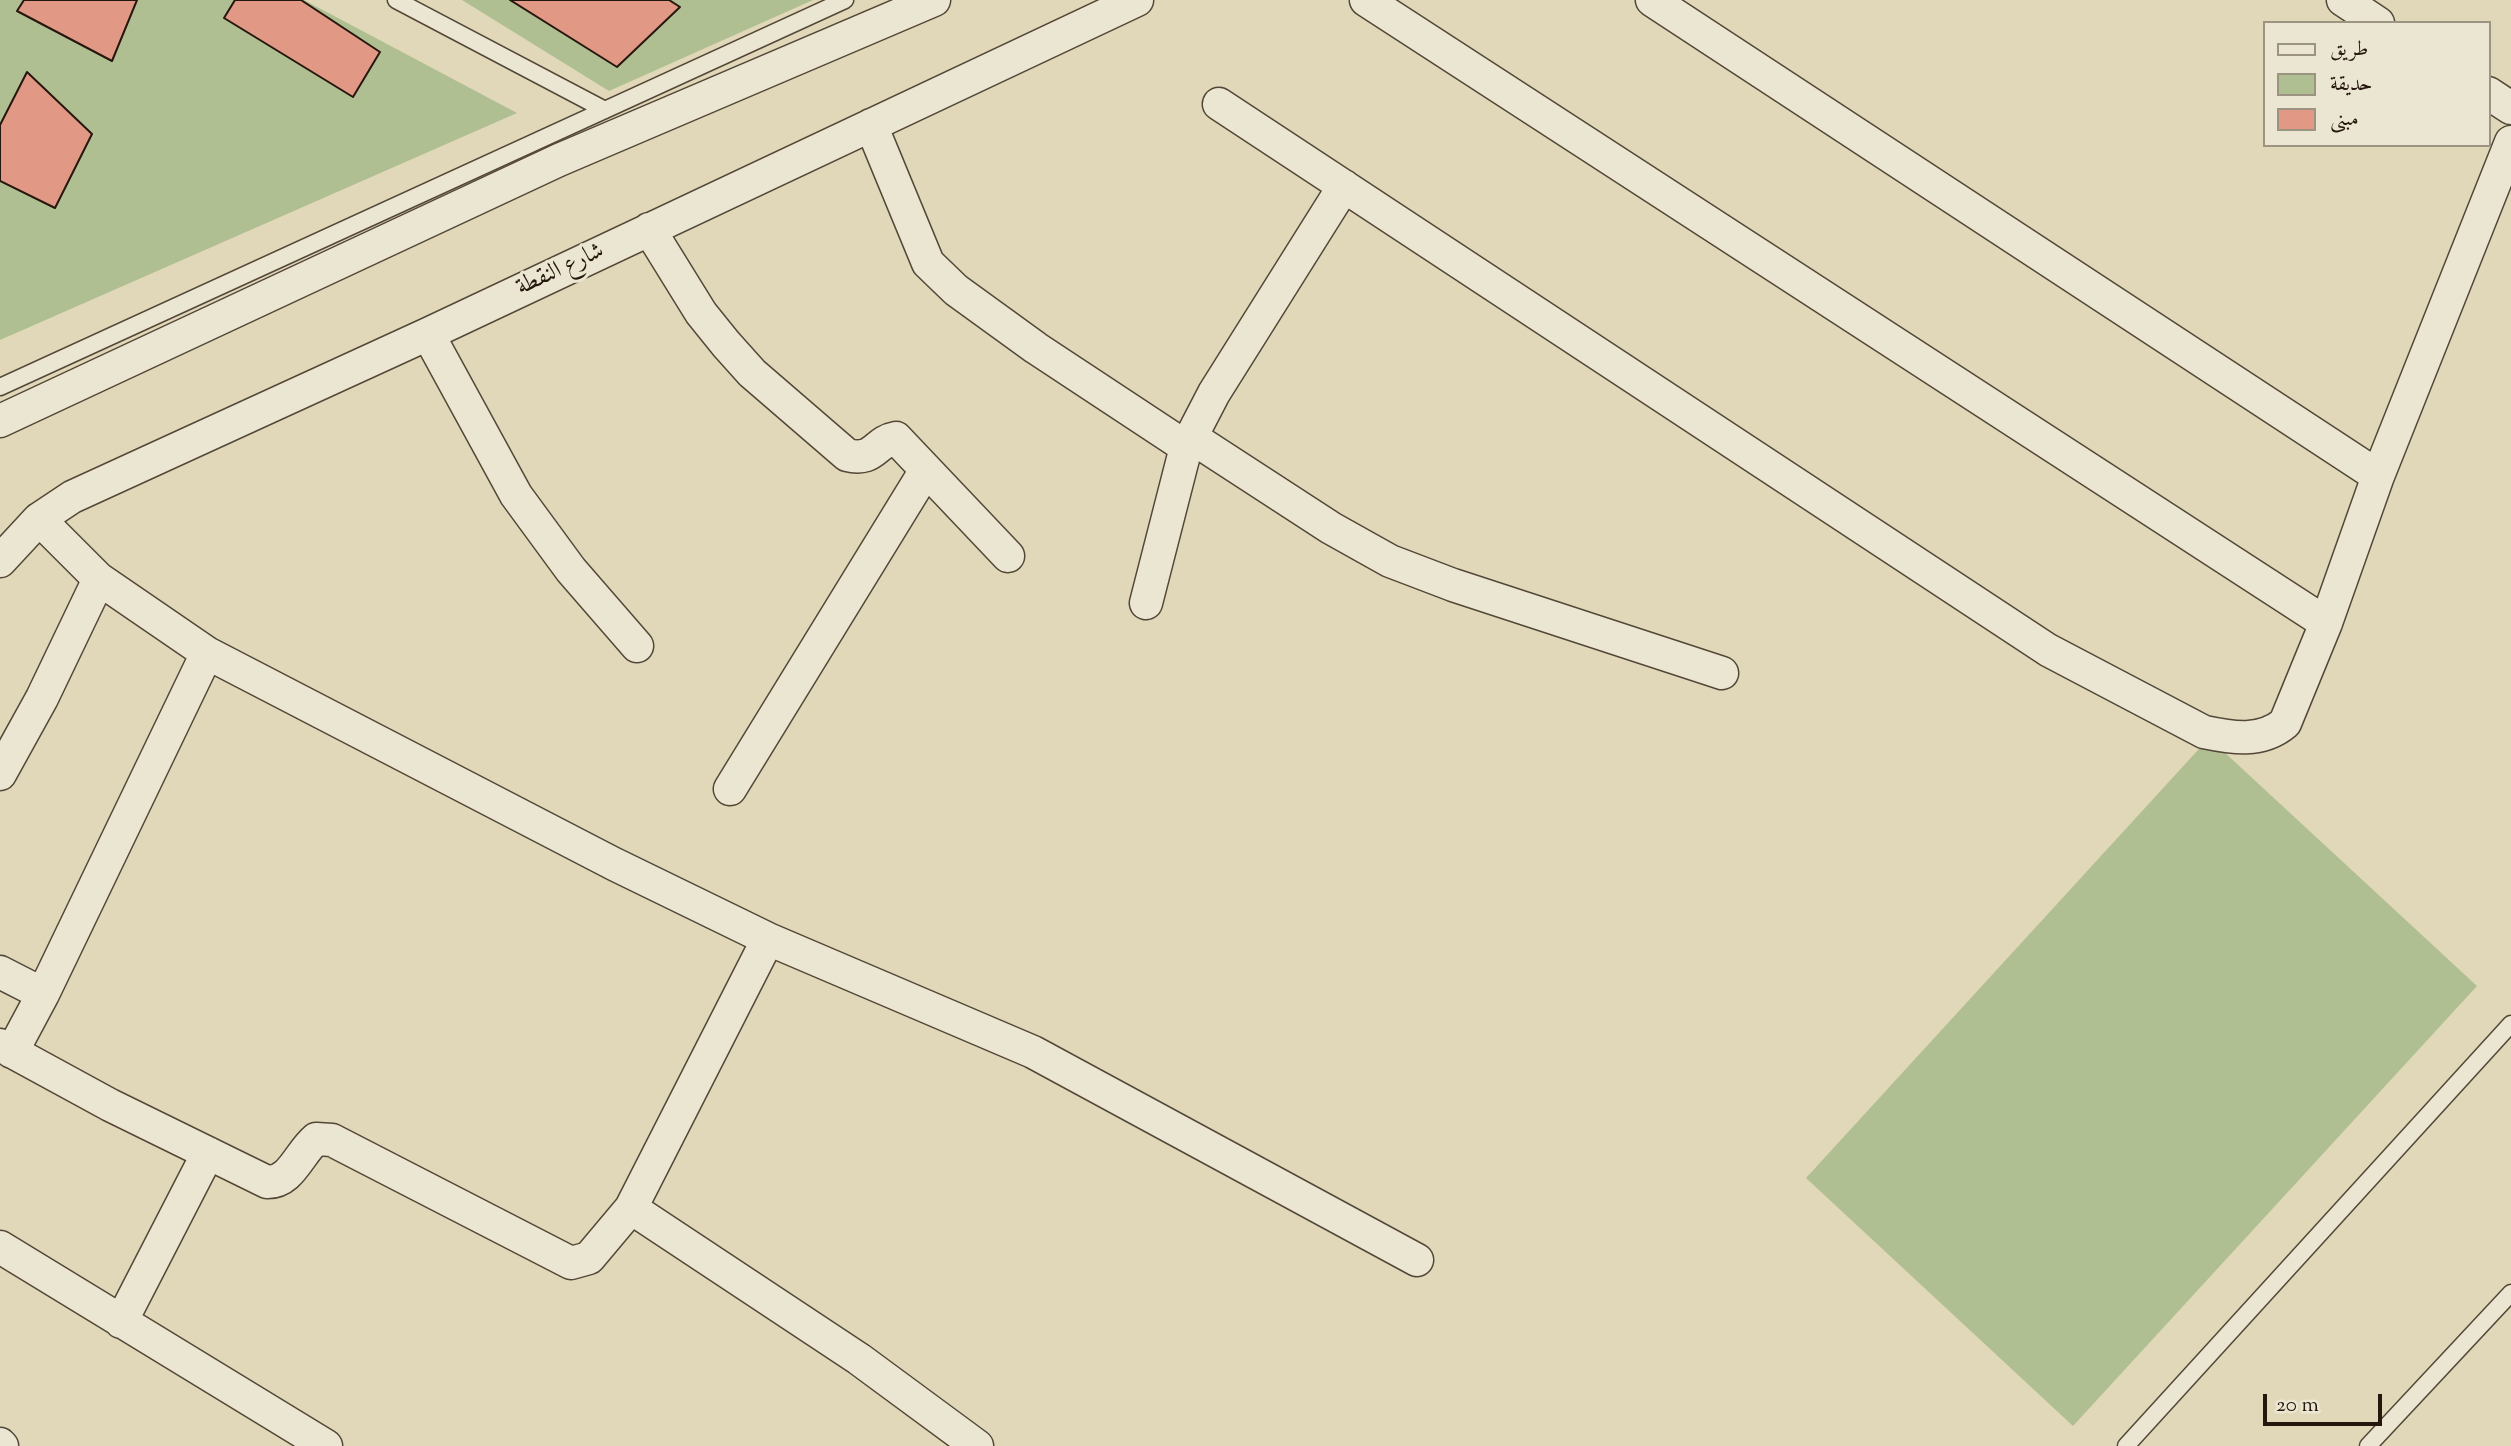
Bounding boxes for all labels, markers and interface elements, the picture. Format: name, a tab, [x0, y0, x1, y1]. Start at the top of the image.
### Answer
legend	[2262, 21, 2490, 147]
text: طريق	[2330, 35, 2368, 65]
text: حديقة	[2330, 70, 2373, 100]
text: مبنى	[2330, 105, 2359, 135]
street label: شارع النقطة	[513, 238, 609, 304]
scale bar	[2266, 1380, 2385, 1424]
text: 20 m	[2276, 1391, 2319, 1421]

